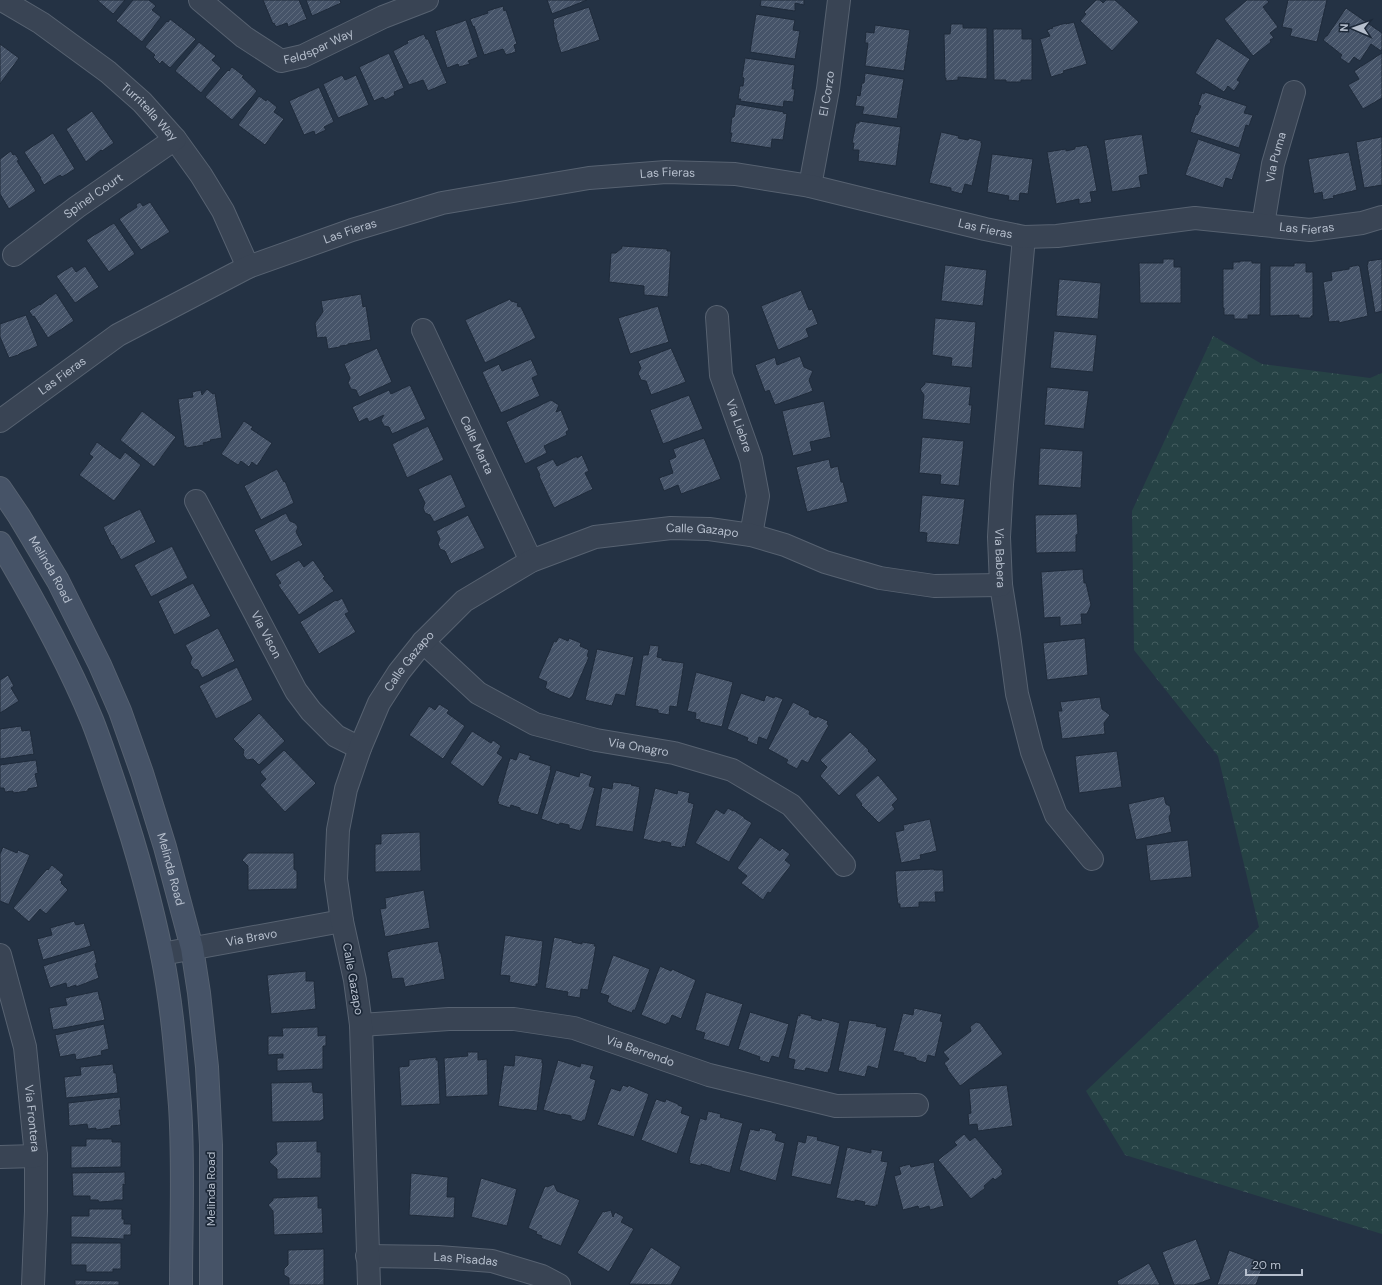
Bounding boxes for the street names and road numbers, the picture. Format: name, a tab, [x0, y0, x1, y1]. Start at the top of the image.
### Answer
street label: Feldspar Way	[282, 24, 357, 68]
street label: El Corzo	[815, 70, 838, 117]
street label: Turritella Way	[118, 79, 182, 145]
street label: Via Puma	[1262, 130, 1290, 184]
street label: Las Fieras	[639, 164, 695, 182]
street label: Spinel Court	[61, 169, 126, 222]
street label: Las Fieras	[321, 215, 379, 248]
street label: Las Fieras	[957, 215, 1014, 242]
street label: Las Fieras	[1278, 219, 1335, 238]
street label: Las Fieras	[35, 353, 89, 398]
street label: Via Liebre	[722, 397, 756, 455]
street label: Calle Marta	[456, 413, 497, 477]
street label: Calle Gazapo	[665, 520, 740, 541]
street label: Via Babera	[991, 528, 1009, 588]
street label: Melinda Road	[25, 533, 76, 606]
street label: Via Vison	[247, 608, 285, 661]
street label: Calle Gazapo	[381, 627, 438, 695]
street label: Via Onagro	[607, 734, 670, 760]
street label: Melinda Road	[153, 831, 188, 907]
street label: Via Bravo	[225, 925, 278, 950]
street label: Calle Gazapo	[339, 942, 367, 1016]
street label: Via Berrendo	[604, 1032, 677, 1070]
street label: Via Frontera	[21, 1084, 44, 1153]
street label: Melinda Road	[203, 1152, 219, 1226]
street label: Las Pisadas	[434, 1249, 500, 1270]

